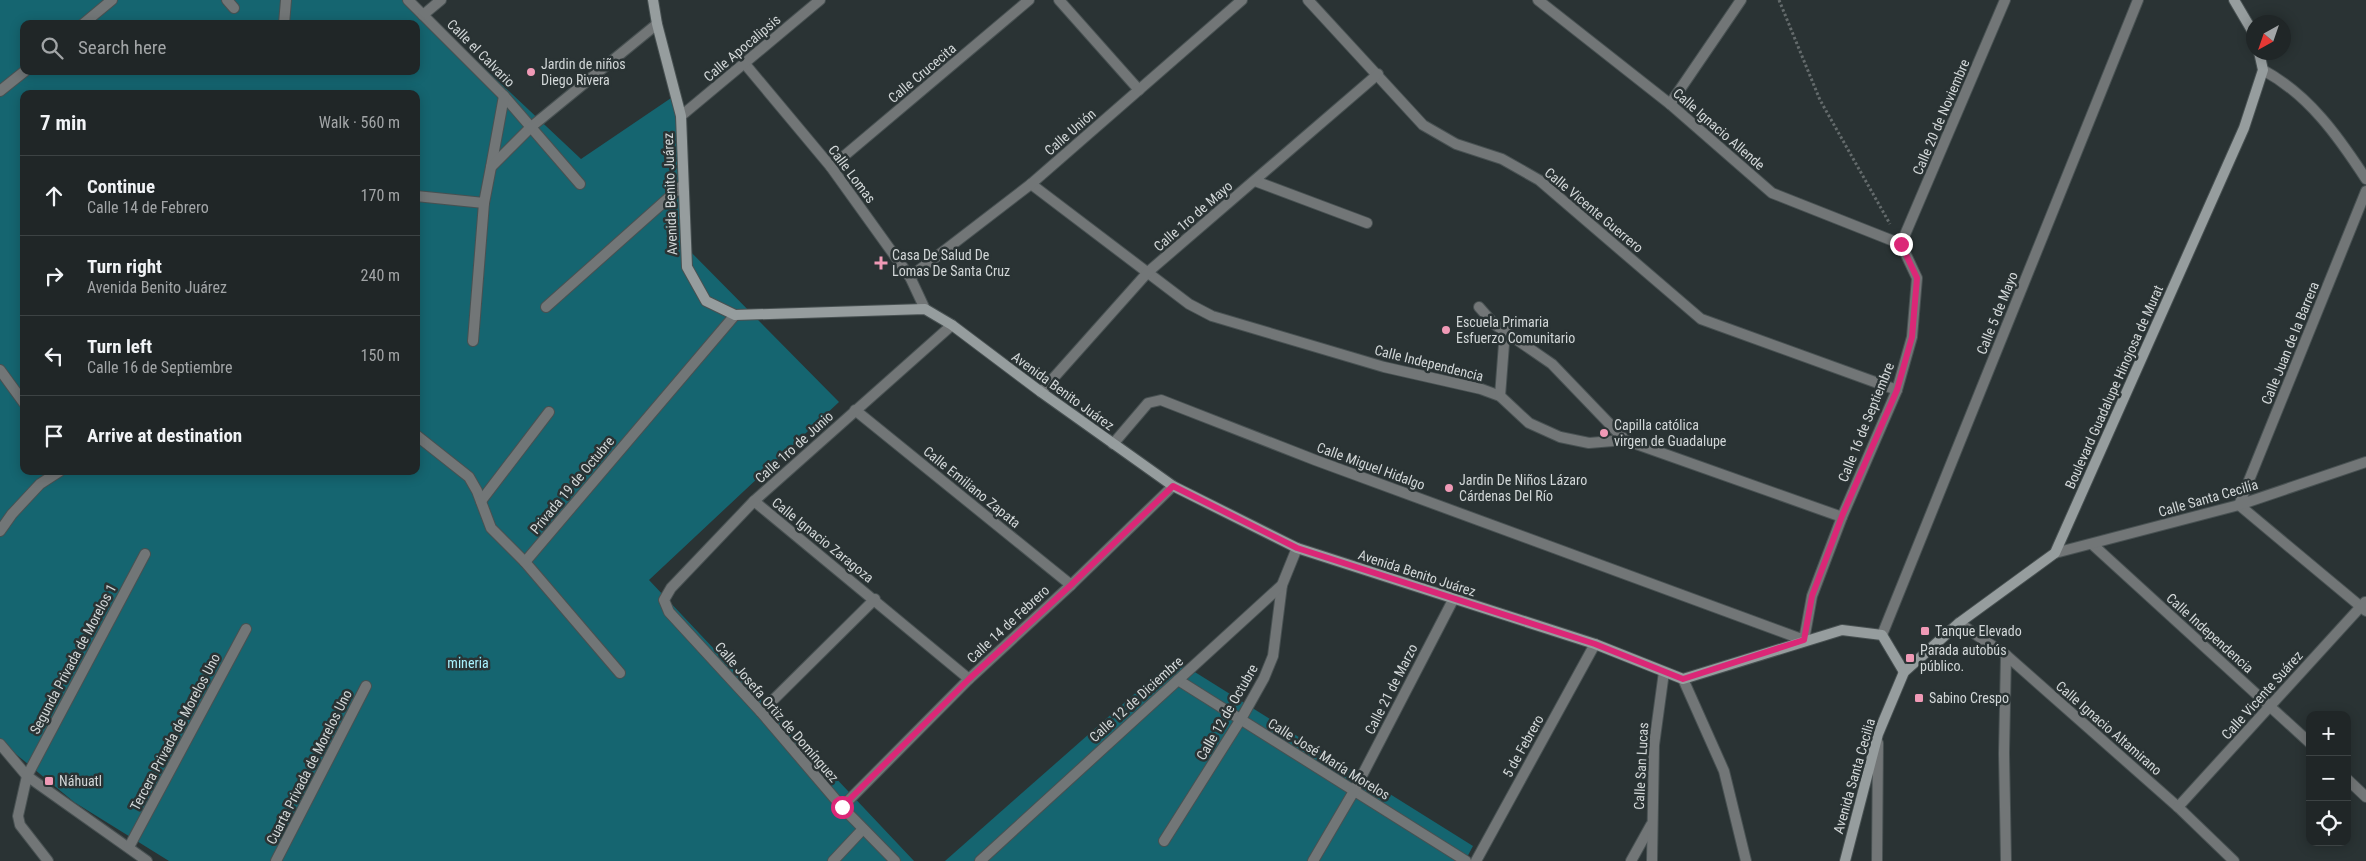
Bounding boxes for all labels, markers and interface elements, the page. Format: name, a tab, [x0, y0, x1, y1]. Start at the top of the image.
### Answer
street label: Calle Apocalipsis	[700, 11, 784, 85]
north arrow	[2246, 15, 2291, 60]
street label: Calle el Calvario	[444, 16, 518, 90]
search box	[20, 20, 420, 75]
icon: search	[38, 34, 66, 62]
text: Search here	[78, 36, 166, 59]
street label: Calle Crucecita	[885, 40, 959, 106]
place label: Jardin de niños Diego Rivera	[541, 56, 626, 88]
street label: Calle 20 de Noviembre	[1909, 56, 1973, 177]
marker: Jardin de niños Diego Rivera	[525, 66, 537, 78]
street label: Calle Ignacio Allende	[1670, 85, 1768, 173]
street label: Calle Unión	[1041, 105, 1099, 159]
text: 7 min	[40, 111, 87, 135]
text: Walk · 560 m	[319, 113, 400, 132]
street label: Avenida Benito Juárez	[660, 132, 680, 256]
street label: Calle Lomas	[825, 142, 879, 206]
street label: Calle Vicente Guerrero	[1542, 164, 1646, 256]
text: Continue	[87, 175, 155, 198]
street label: Calle 1ro de Mayo	[1150, 178, 1236, 254]
icon: ahead	[40, 182, 68, 210]
text: 170 m	[361, 186, 400, 205]
text: Calle 14 de Febrero	[87, 198, 209, 217]
route end	[1890, 233, 1913, 256]
place label: Casa De Salud De Lomas De Santa Cruz	[892, 247, 1010, 279]
text: Turn right	[87, 255, 162, 278]
marker: Casa De Salud De Lomas De Santa Cruz	[874, 256, 888, 270]
icon: right	[40, 262, 68, 290]
text: 240 m	[361, 266, 400, 285]
street label: Calle 5 de Mayo	[1973, 269, 2021, 357]
text: Avenida Benito Juárez	[87, 278, 227, 297]
street label: Calle Juan de la Barrera	[2258, 279, 2322, 407]
street label: Boulevard Guadalupe Hinojosa de Murat	[2062, 283, 2166, 491]
place label: Escuela Primaria Esfuerzo Comunitario	[1456, 314, 1575, 346]
marker: Escuela Primaria Esfuerzo Comunitario	[1440, 324, 1452, 336]
text: Turn left	[87, 335, 152, 358]
icon: left	[40, 342, 68, 370]
street label: Calle Independencia	[1373, 342, 1485, 384]
text: 150 m	[361, 346, 400, 365]
street label: Avenida Benito Juárez	[1009, 348, 1117, 434]
text: Calle 16 de Septiembre	[87, 358, 233, 377]
street label: Calle 16 de Septiembre	[1835, 360, 1897, 484]
street label: Calle 1ro de Junio	[752, 408, 836, 486]
place label: Capilla católica virgen de Guadalupe	[1614, 417, 1727, 449]
icon: arrive	[40, 422, 68, 450]
text: Arrive at destination	[87, 424, 242, 447]
marker: Capilla católica virgen de Guadalupe	[1598, 427, 1610, 439]
street label: Privada 19 de Octubre	[527, 433, 618, 537]
street label: Calle Miguel Hidalgo	[1315, 439, 1427, 493]
street label: Calle Emiliano Zapata	[920, 443, 1024, 531]
place label: Jardin De Niños Lázaro Cárdenas Del Río	[1459, 472, 1587, 504]
street label: Calle Santa Cecilia	[2156, 476, 2260, 520]
marker: Jardin De Niños Lázaro Cárdenas Del Río	[1443, 482, 1455, 494]
street label: Calle Ignacio Zaragoza	[769, 494, 877, 586]
street label: Avenida Benito Juárez	[1356, 546, 1478, 600]
street label: Segunda Privada de Morelos 1	[27, 581, 119, 737]
street label: Calle 14 de Febrero	[964, 582, 1052, 666]
street label: Calle Independencia	[2163, 590, 2257, 676]
place label: Tanque Elevado	[1935, 623, 2022, 639]
marker: Tanque Elevado	[1919, 625, 1931, 637]
street label: Calle Josefa Ortiz de Domínguez	[712, 639, 842, 785]
street label: Calle 21 de Marzo	[1361, 641, 1421, 737]
place label: Parada autobús público.	[1920, 642, 2007, 674]
street label: Calle Vicente Suárez	[2218, 648, 2306, 742]
street label: Tercera Privada de Morelos Uno	[127, 651, 223, 813]
marker: Parada autobús público.	[1904, 652, 1916, 664]
street label: Calle 12 de Diciembre	[1086, 653, 1186, 745]
park label: mineria	[447, 655, 489, 671]
street label: Calle 12 de Octubre	[1193, 661, 1261, 763]
street label: Calle Ignacio Altamirano	[2053, 678, 2165, 778]
street label: Cuarta Privada de Morelos Uno	[263, 687, 355, 847]
place label: Sabino Crespo	[1929, 690, 2009, 706]
marker: Sabino Crespo	[1913, 692, 1925, 704]
map controls	[2306, 711, 2351, 846]
button: +	[2306, 711, 2351, 756]
street label: 5 de Febrero	[1499, 712, 1547, 780]
street label: Calle José María Morelos	[1265, 715, 1393, 803]
street label: Avenida Santa Cecilia	[1830, 717, 1878, 835]
street label: Calle San Lucas	[1631, 722, 1651, 810]
button: −	[2306, 756, 2351, 801]
place label: Náhuatl	[59, 773, 102, 789]
marker: Náhuatl	[43, 775, 55, 787]
route start	[831, 796, 854, 819]
button: locate	[2306, 801, 2351, 846]

